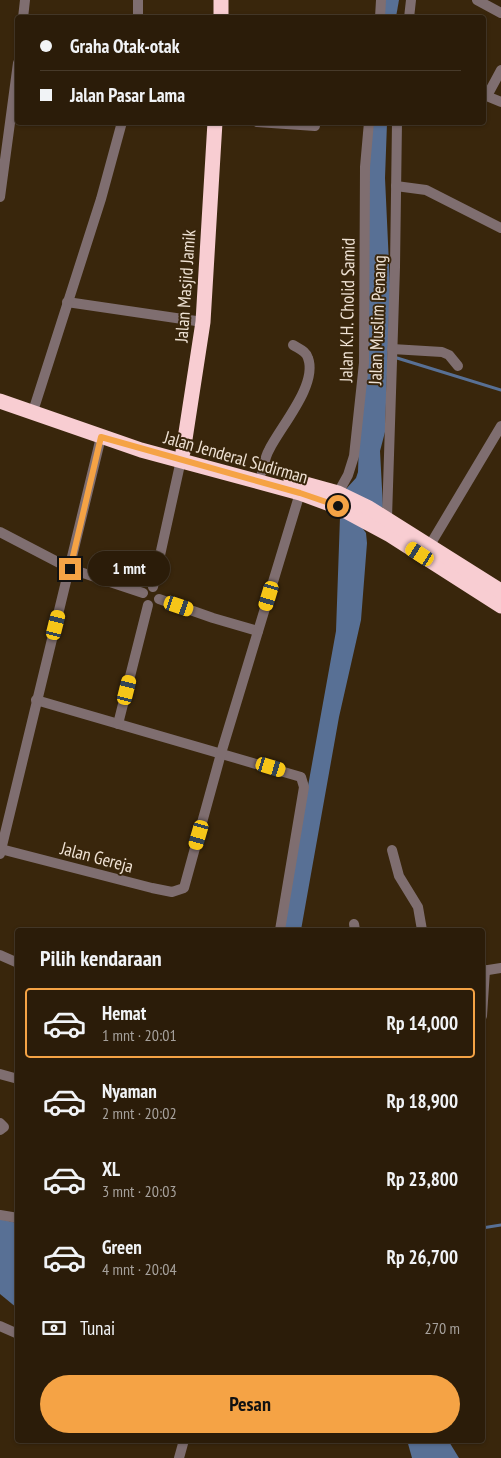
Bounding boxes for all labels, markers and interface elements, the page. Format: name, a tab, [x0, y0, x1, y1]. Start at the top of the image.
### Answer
text: Graha Otak-otak	[70, 34, 179, 58]
text: Jalan Pasar Lama	[70, 83, 185, 107]
street label: Jalan Masjid Jamik	[170, 229, 200, 344]
street label: Jalan K.H. Cholid Samid	[334, 238, 360, 383]
street label: Jalan Muslim Penang	[363, 255, 391, 386]
street label: Jalan Jenderal Sudirman	[160, 425, 311, 489]
route start	[327, 495, 349, 517]
car	[403, 540, 436, 568]
callout: 1 mnt	[88, 552, 170, 586]
route end	[59, 558, 81, 580]
text: 1 mnt	[112, 558, 146, 578]
car	[257, 579, 280, 613]
car	[162, 594, 195, 618]
car	[45, 609, 66, 641]
car	[116, 674, 137, 706]
car	[254, 755, 287, 779]
car	[187, 819, 210, 851]
street label: Jalan Gereja	[57, 836, 136, 878]
text: Pilih kendaraan	[40, 944, 162, 972]
icon: car	[42, 1001, 87, 1046]
text: Hemat	[102, 1001, 146, 1025]
text: Rp 14,000	[387, 1011, 458, 1035]
text: 1 mnt · 20:01	[102, 1025, 177, 1045]
icon: car	[42, 1079, 87, 1124]
text: Nyaman	[102, 1079, 157, 1103]
text: Rp 18,900	[387, 1089, 458, 1113]
text: 2 mnt · 20:02	[102, 1103, 177, 1123]
icon: car	[42, 1157, 87, 1202]
text: XL	[102, 1157, 120, 1181]
text: Rp 23,800	[387, 1167, 458, 1191]
text: 3 mnt · 20:03	[102, 1181, 177, 1201]
icon: car	[42, 1235, 87, 1280]
text: Green	[102, 1235, 142, 1259]
text: Rp 26,700	[387, 1245, 458, 1269]
text: 4 mnt · 20:04	[102, 1259, 177, 1279]
icon: cash	[40, 1314, 68, 1342]
text: Tunai	[80, 1316, 115, 1340]
text: 270 m	[425, 1318, 460, 1338]
button: Pesan	[40, 1375, 460, 1433]

